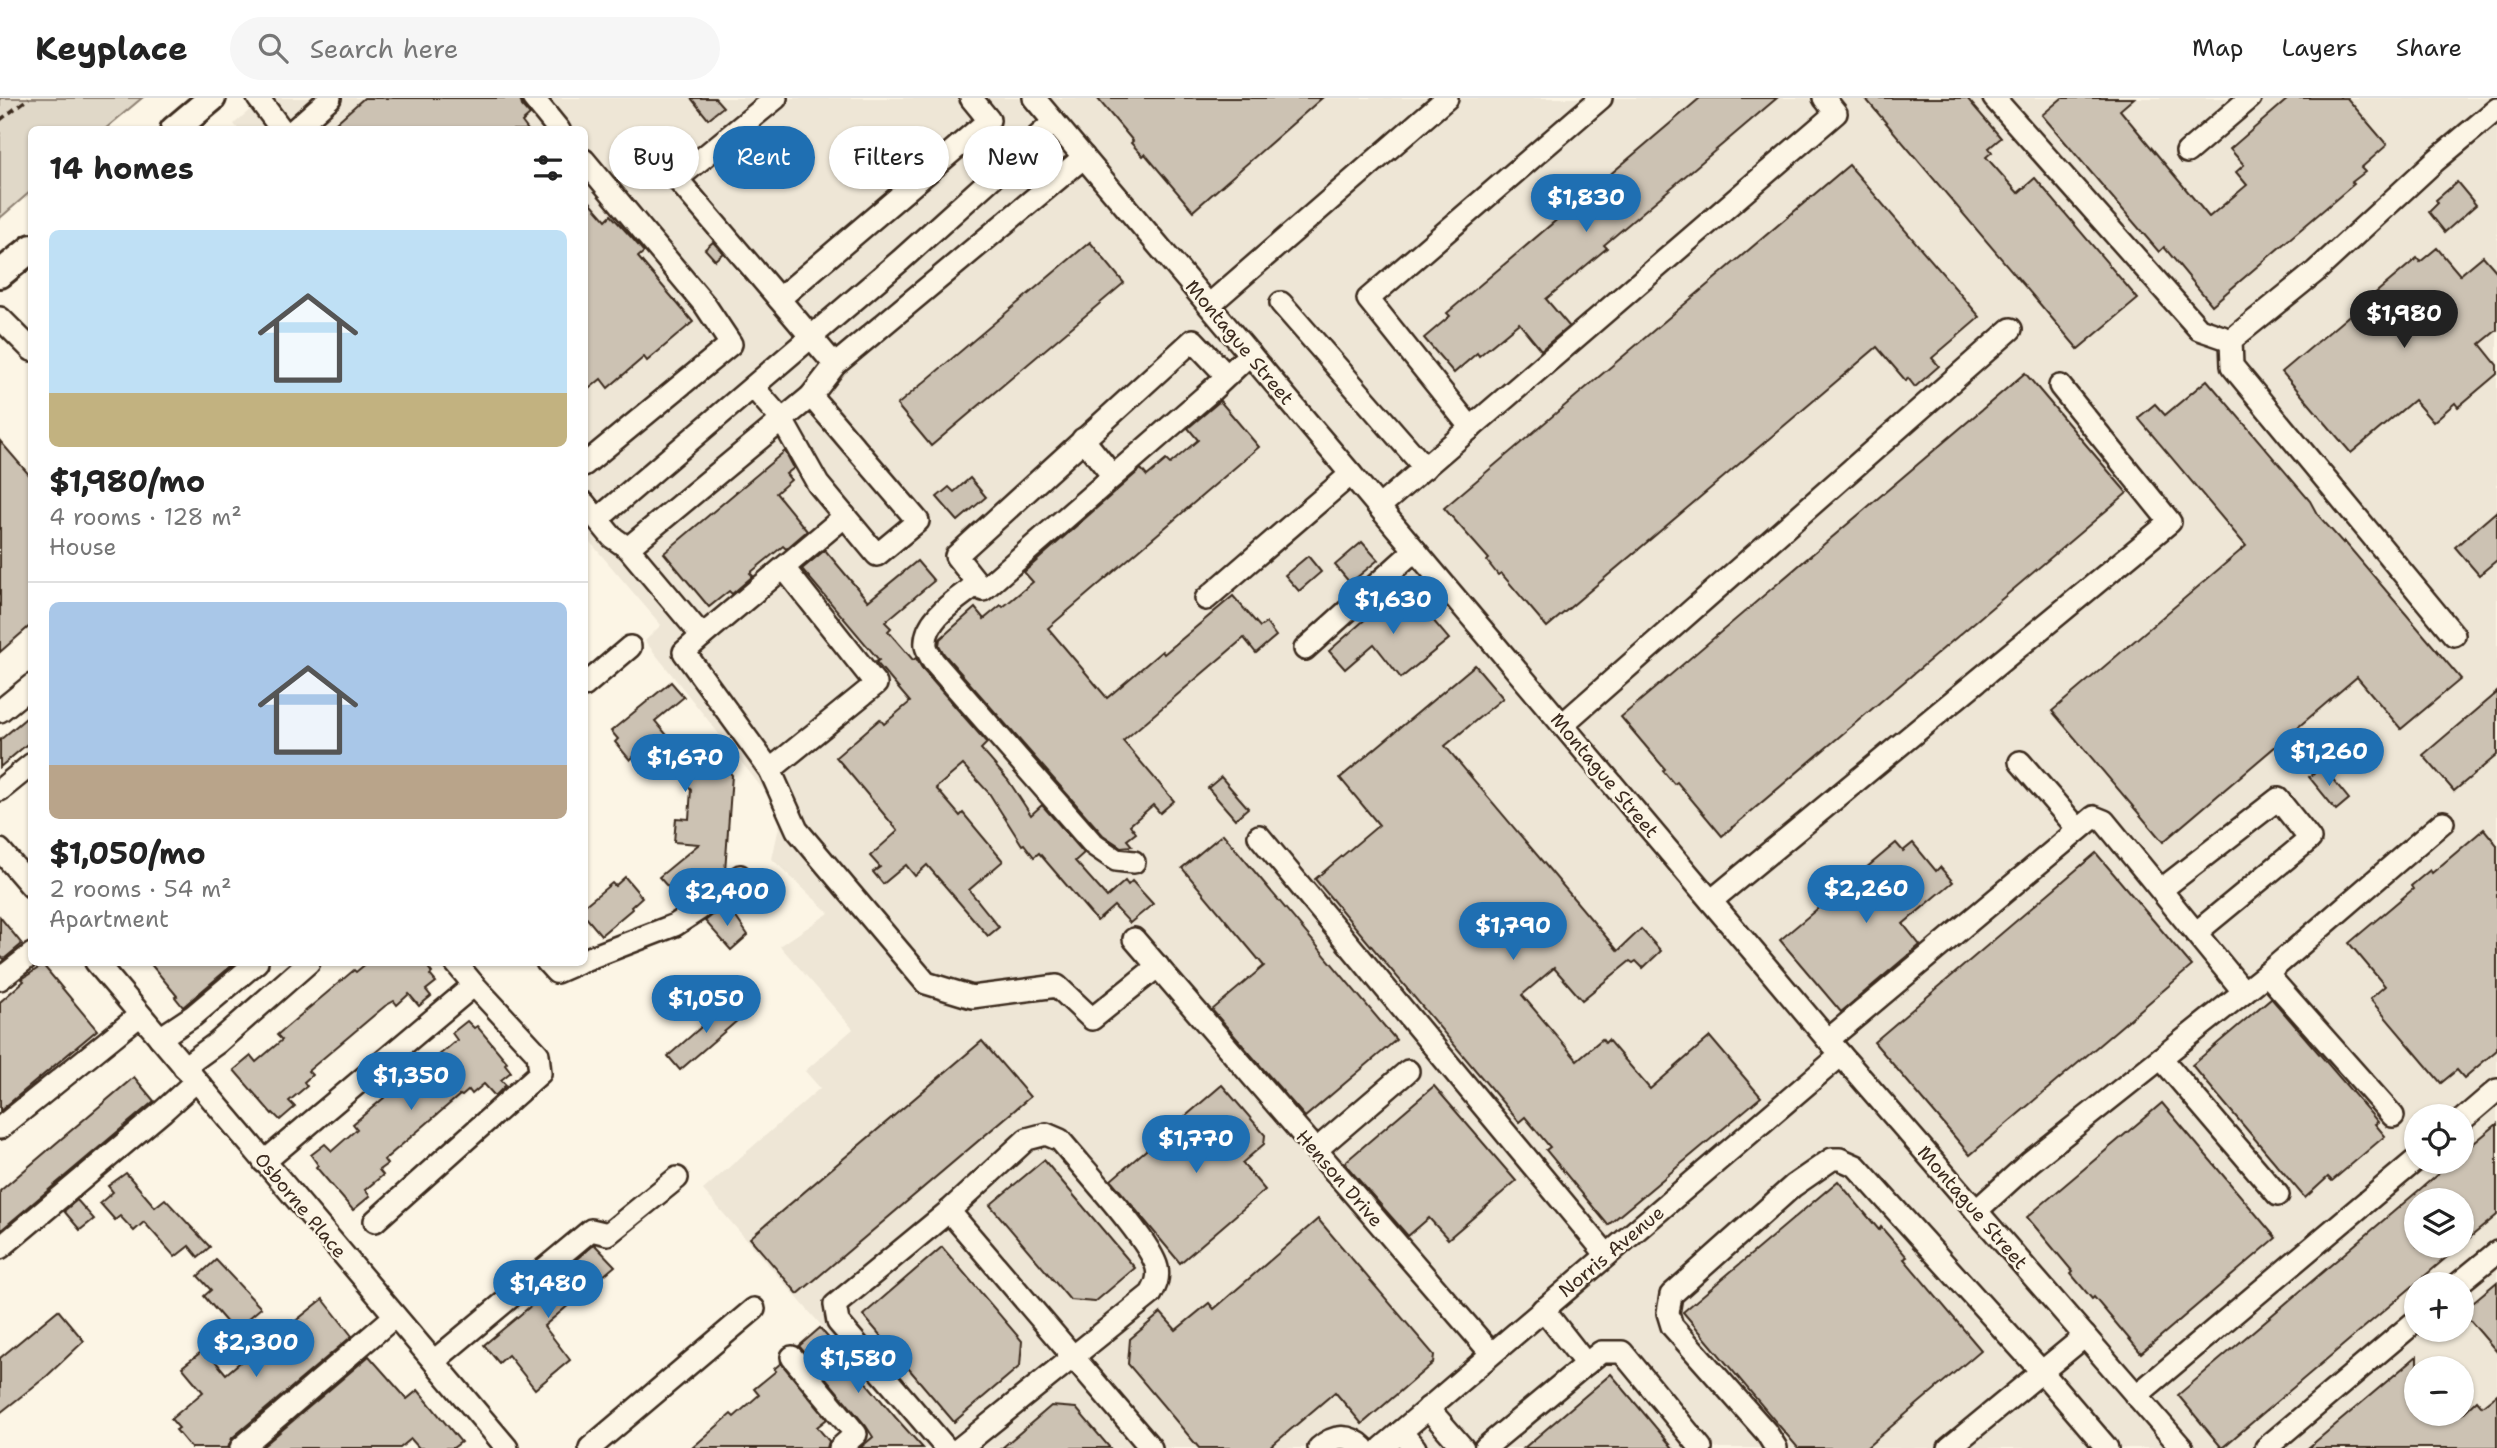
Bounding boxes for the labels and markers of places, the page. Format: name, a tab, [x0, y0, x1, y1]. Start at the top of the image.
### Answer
pin: $1,830	[1529, 174, 1643, 234]
pin: $1,980	[2347, 290, 2461, 350]
pin: $1,630	[1336, 576, 1450, 636]
pin: $1,260	[2272, 728, 2386, 788]
pin: $1,670	[628, 734, 742, 794]
pin: $2,260	[1809, 866, 1923, 925]
pin: $2,400	[670, 868, 784, 928]
pin: $1,790	[1456, 902, 1570, 962]
pin: $1,050	[649, 976, 763, 1035]
pin: $1,350	[354, 1052, 468, 1112]
pin: $1,770	[1139, 1116, 1253, 1175]
pin: $1,480	[491, 1260, 605, 1320]
pin: $2,300	[199, 1320, 313, 1379]
pin: $1,580	[801, 1336, 915, 1395]

